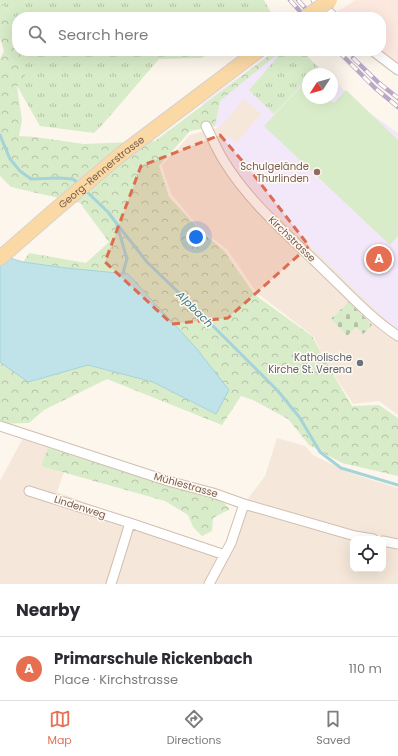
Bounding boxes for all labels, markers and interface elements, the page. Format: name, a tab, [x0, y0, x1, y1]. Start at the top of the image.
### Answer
search box	[12, 12, 386, 56]
icon: search	[26, 23, 48, 45]
text: Search here	[58, 24, 148, 45]
north arrow	[302, 68, 338, 104]
street label: Georg-Rennerstrasse	[55, 132, 147, 212]
place label: Schulgelände Thurlinden	[240, 159, 309, 186]
marker: Schulgelände Thurlinden	[312, 167, 322, 177]
street label: Kirchstrasse	[265, 213, 319, 265]
your location	[186, 227, 206, 247]
pin: A	[366, 244, 392, 274]
water label: Alpbach	[172, 286, 217, 331]
place label: Katholische Kirche St. Verena	[268, 350, 352, 377]
marker: Katholische Kirche St. Verena	[355, 358, 365, 368]
street label: Mühlestrasse	[152, 469, 220, 501]
street label: Lindenweg	[52, 492, 108, 522]
map controls	[350, 536, 386, 572]
button: locate	[350, 536, 386, 572]
text: Nearby	[16, 598, 80, 622]
text: Primarschule Rickenbach	[54, 648, 253, 669]
text: A	[24, 659, 34, 678]
text: 110 m	[349, 659, 382, 678]
text: Place · Kirchstrasse	[54, 670, 178, 689]
tab: Map	[47, 708, 72, 749]
tab: Directions	[167, 708, 221, 749]
tab: Saved	[316, 708, 351, 749]

